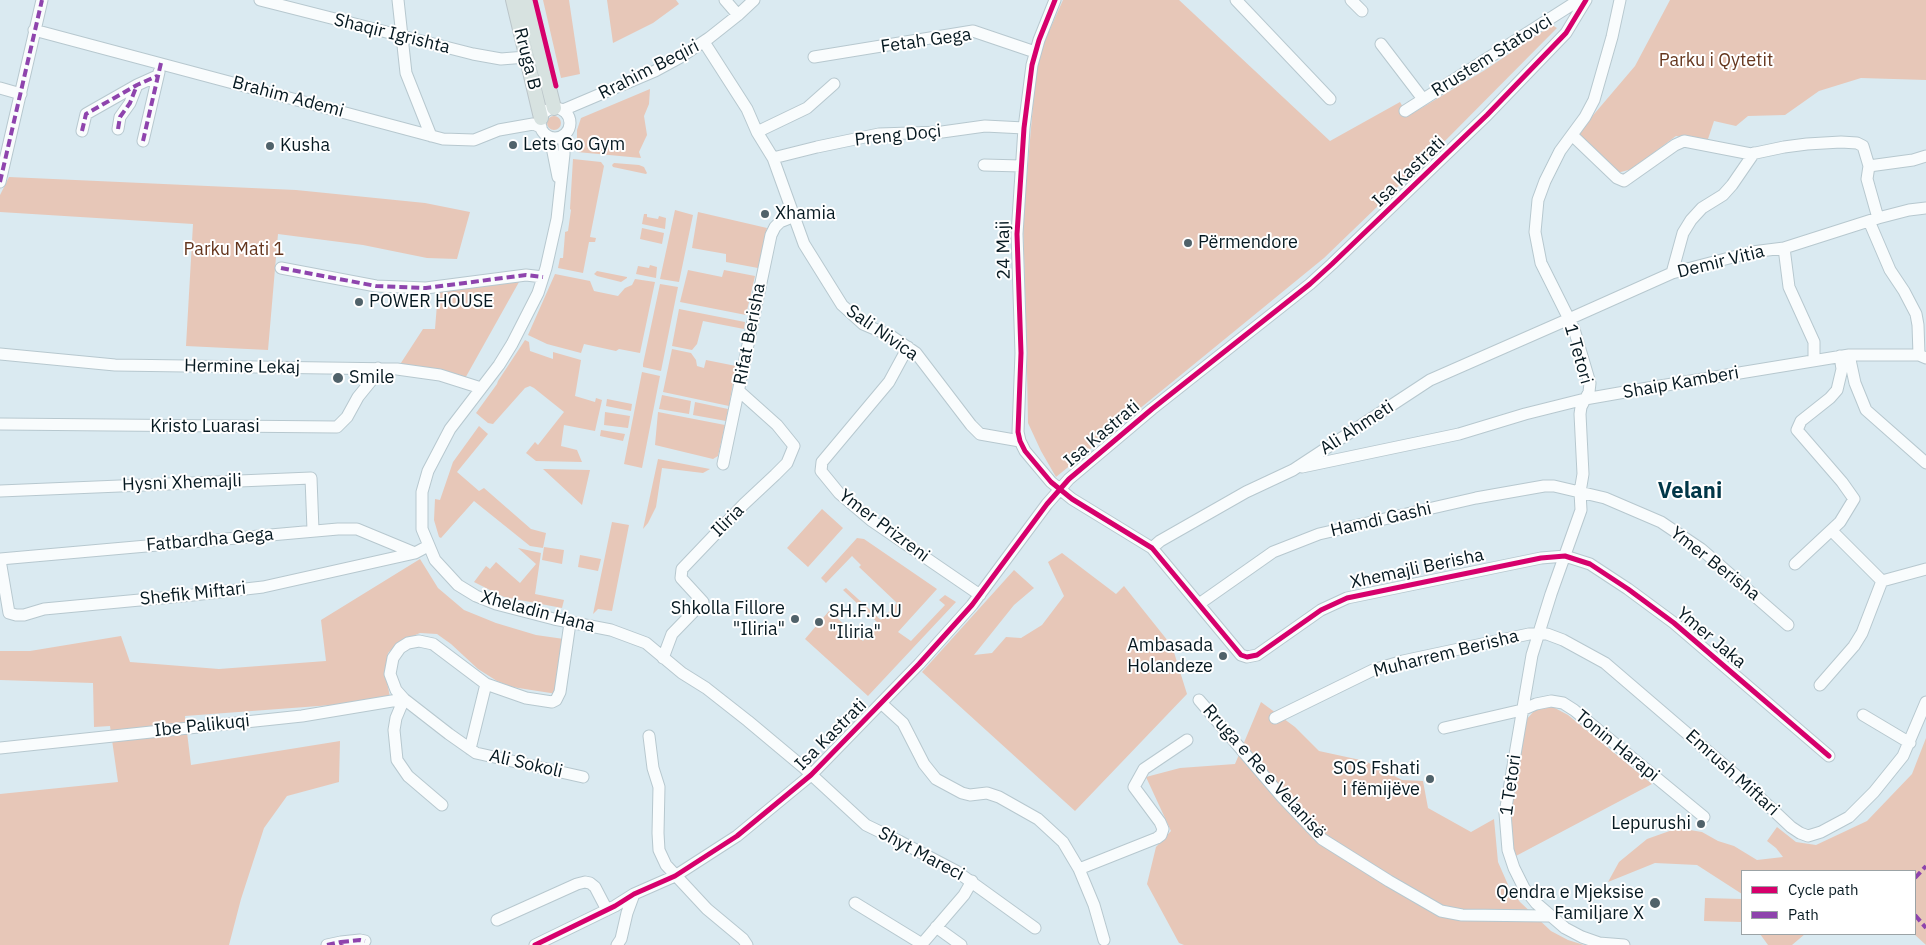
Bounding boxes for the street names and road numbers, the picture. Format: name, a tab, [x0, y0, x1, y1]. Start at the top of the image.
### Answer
street label: Shaqir Igrishta	[332, 9, 452, 59]
street label: Rrustem Statovci	[1428, 10, 1556, 102]
street label: Fetah Gega	[879, 24, 973, 58]
street label: Rruga B	[509, 26, 545, 92]
street label: Rrahim Beqiri	[595, 35, 703, 105]
street label: Brahim Ademi	[230, 72, 346, 122]
street label: Preng Doçi	[854, 121, 942, 151]
street label: Isa Kastrati	[1368, 132, 1450, 212]
street label: 24 Maji	[993, 220, 1015, 280]
street label: Demir Vitia	[1675, 241, 1767, 283]
street label: Rifat Berisha	[730, 281, 770, 387]
street label: Sali Nivica	[842, 300, 922, 366]
street label: 1 Tetori	[1559, 321, 1597, 387]
street label: Hermine Lekaj	[184, 355, 300, 379]
street label: Shaip Kamberi	[1621, 362, 1741, 404]
street label: Isa Kastrati	[1060, 396, 1144, 472]
street label: Ali Ahmeti	[1316, 396, 1398, 460]
street label: Kristo Luarasi	[150, 416, 260, 438]
street label: Hysni Xhemajli	[122, 470, 242, 496]
street label: Ymer Prizreni	[834, 485, 934, 567]
street label: Hamdi Gashi	[1328, 498, 1434, 542]
street label: Iliria	[707, 500, 749, 542]
street label: Ymer Berisha	[1666, 522, 1764, 606]
street label: Fatbardha Gega	[145, 524, 275, 556]
street label: Xhemajli Berisha	[1348, 544, 1486, 594]
street label: Shefik Miftari	[139, 578, 247, 610]
street label: Xheladin Hana	[479, 586, 597, 638]
street label: Ymer Jaka	[1672, 603, 1750, 673]
street label: Muharrem Berisha	[1371, 625, 1521, 683]
street label: Isa Kastrati	[791, 695, 871, 775]
street label: Rruga e Re e Velanisë	[1198, 700, 1330, 844]
street label: Tonin Harapi	[1571, 706, 1663, 786]
street label: Ibe Palikuqi	[153, 710, 251, 742]
street label: Emrush Miftari	[1681, 725, 1783, 821]
street label: Ali Sokoli	[487, 745, 565, 783]
street label: 1 Tetori	[1496, 753, 1526, 817]
street label: Shyt Mareci	[874, 822, 968, 886]

